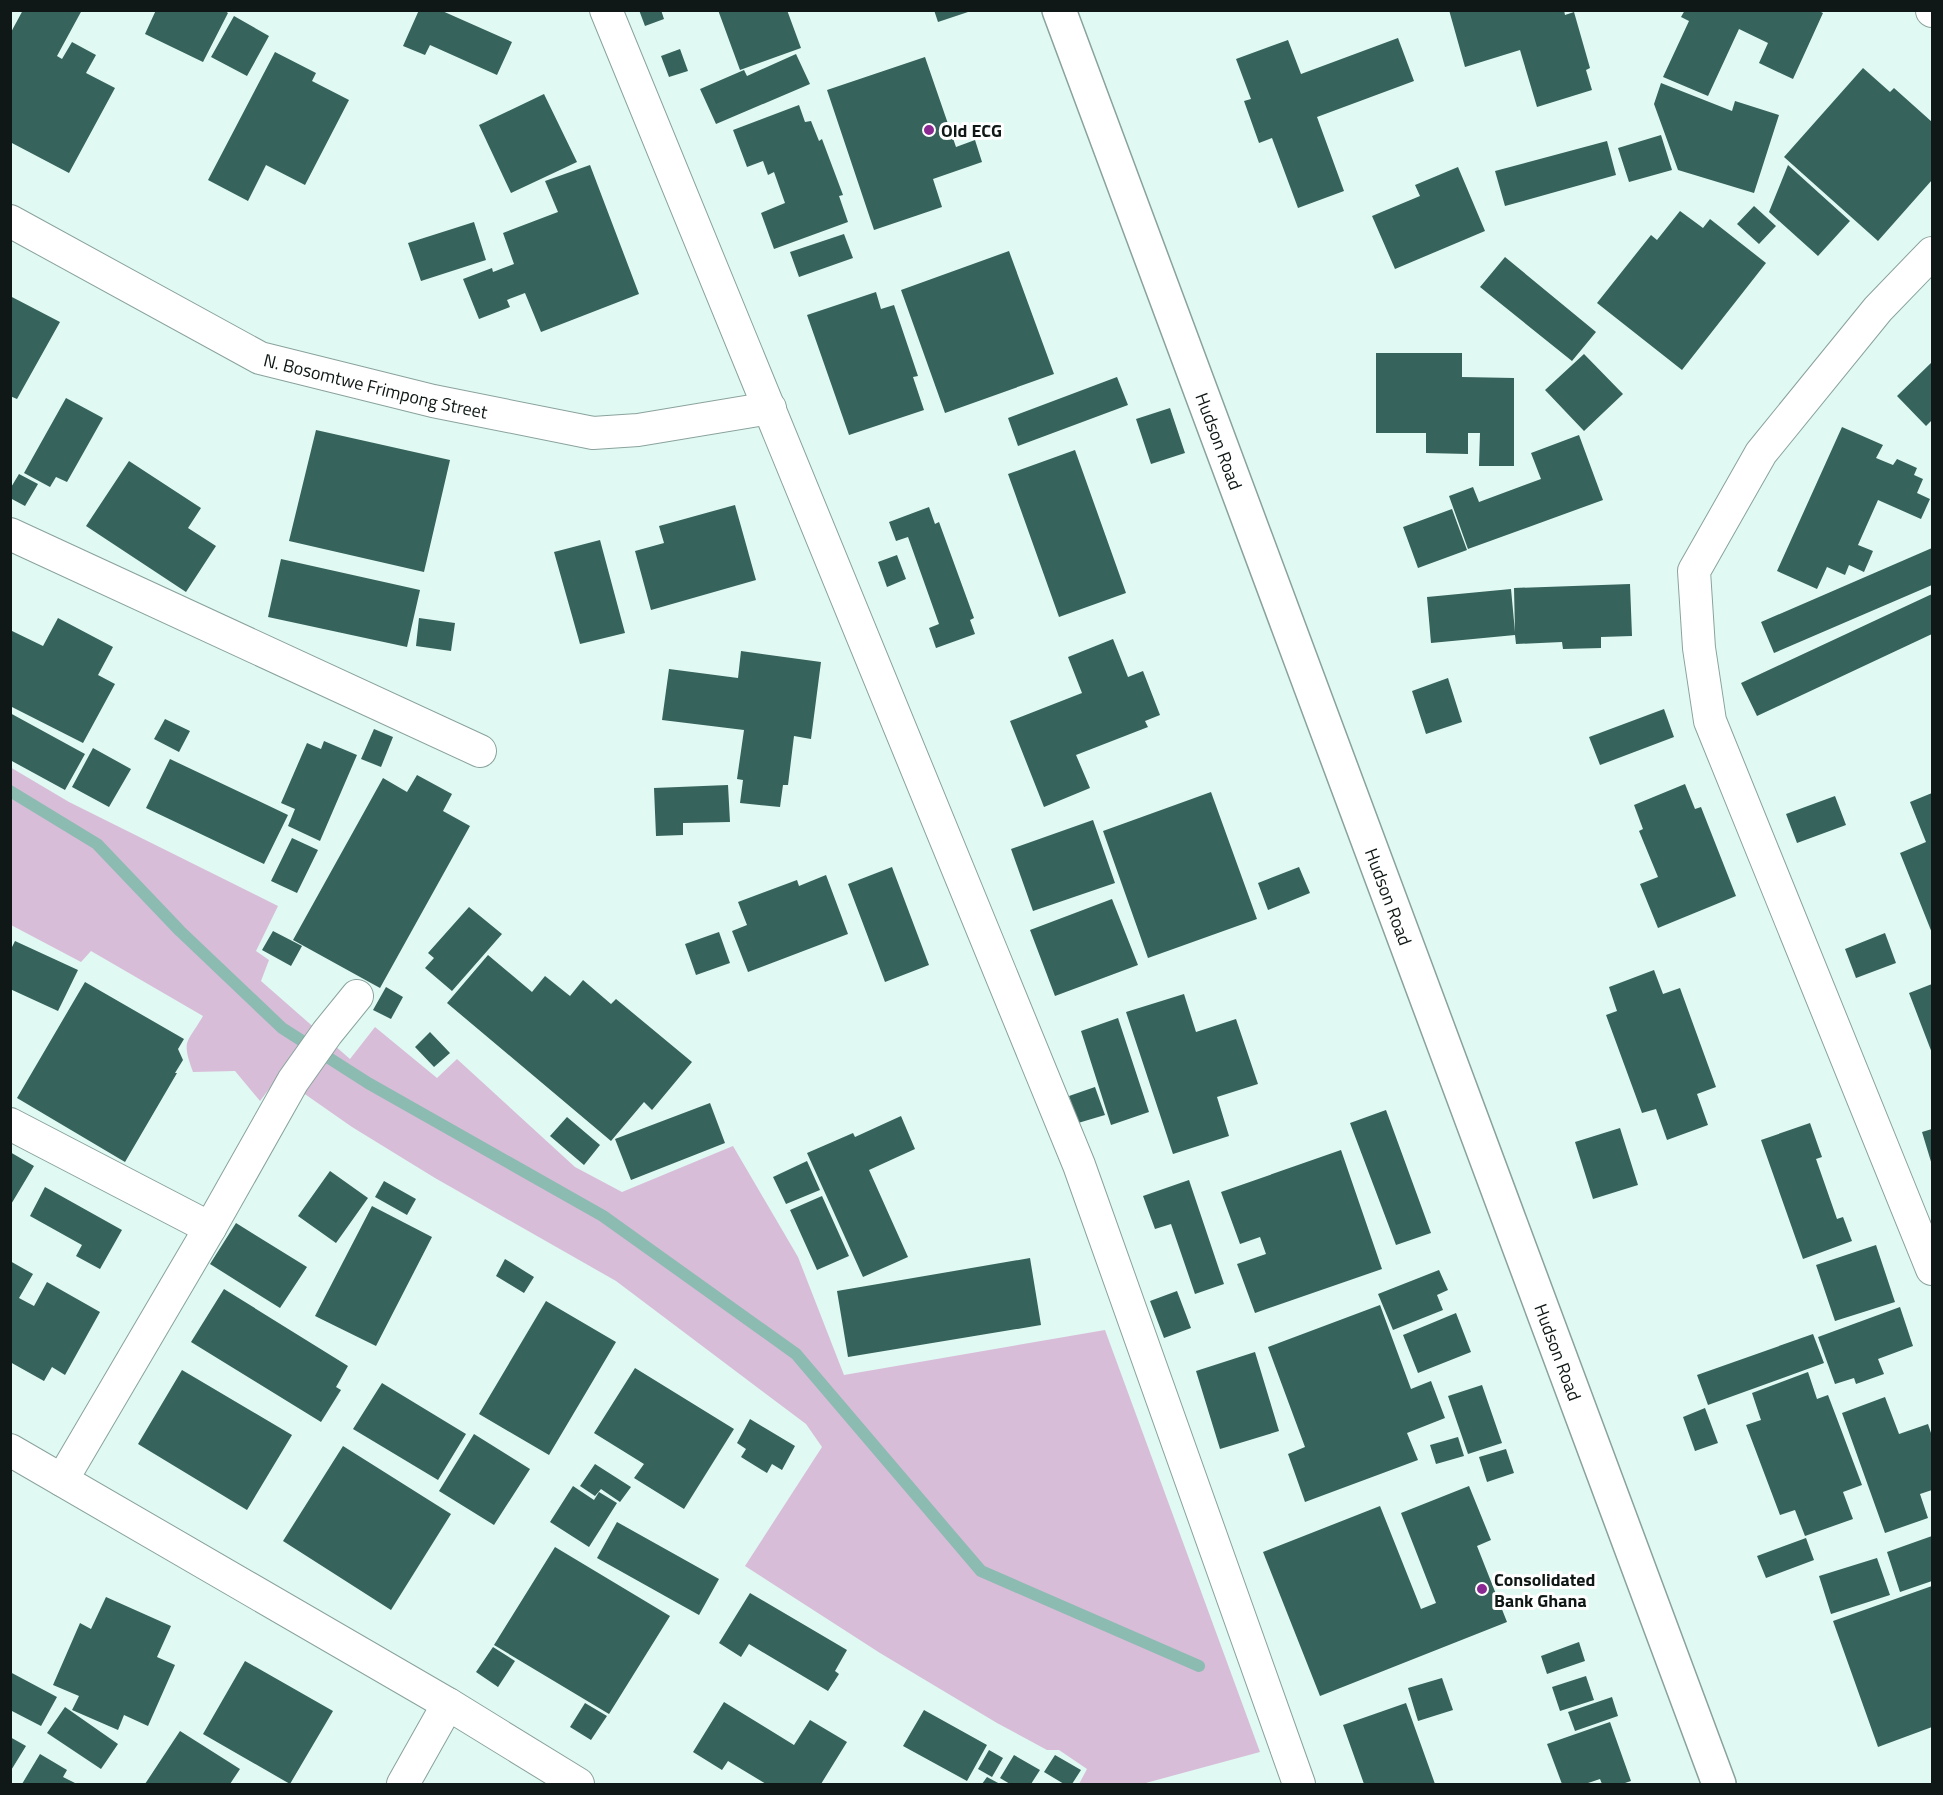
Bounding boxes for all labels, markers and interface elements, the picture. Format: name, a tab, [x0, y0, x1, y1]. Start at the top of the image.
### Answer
place label: Old ECG	[941, 117, 1002, 144]
marker: Old ECG	[922, 123, 936, 137]
street label: N. Bosomtwe Frimpong Street	[261, 346, 491, 425]
street label: Hudson Road	[1189, 389, 1250, 494]
street label: Hudson Road	[1358, 844, 1419, 949]
street label: Hudson Road	[1528, 1300, 1589, 1405]
place label: Consolidated Bank Ghana	[1494, 1566, 1595, 1614]
marker: Consolidated Bank Ghana	[1475, 1582, 1489, 1596]

